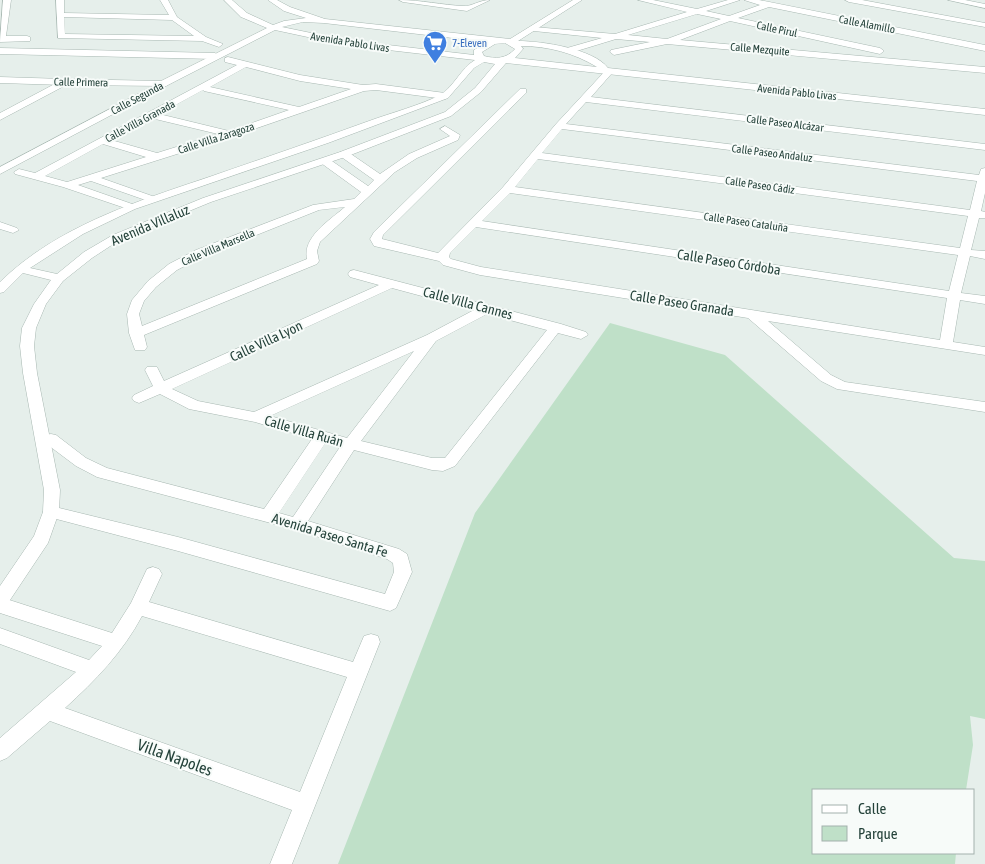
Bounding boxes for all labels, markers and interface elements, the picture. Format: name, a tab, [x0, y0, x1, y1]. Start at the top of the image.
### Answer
street label: Calle Alamillo	[838, 13, 896, 35]
street label: Calle Pirul	[755, 19, 799, 39]
street label: Avenida Pablo Livas	[310, 30, 390, 54]
supermarket icon: 7-Eleven	[422, 30, 448, 64]
place label: 7-Eleven	[452, 37, 487, 49]
street label: Calle Mezquite	[730, 40, 790, 58]
street label: Calle Primera	[54, 76, 108, 88]
street label: Calle Segunda	[109, 79, 165, 117]
street label: Avenida Pablo Livas	[757, 82, 837, 102]
street label: Calle Villa Granada	[103, 98, 177, 144]
street label: Calle Paseo Alcázar	[746, 112, 825, 134]
street label: Calle Villa Zaragoza	[176, 120, 256, 156]
street label: Calle Paseo Andaluz	[731, 142, 813, 164]
street label: Calle Paseo Cádiz	[725, 174, 795, 196]
street label: Avenida Villaluz	[108, 201, 192, 249]
street label: Calle Paseo Cataluña	[703, 210, 789, 234]
street label: Calle Villa Marsella	[180, 226, 256, 268]
street label: Calle Paseo Córdoba	[676, 246, 782, 278]
street label: Calle Villa Cannes	[422, 283, 515, 323]
street label: Calle Paseo Granada	[629, 287, 735, 319]
street label: Calle Villa Lyon	[227, 317, 305, 365]
street label: Calle Villa Ruán	[263, 412, 345, 450]
street label: Avenida Paseo Santa Fe	[270, 510, 390, 560]
street label: Villa Napoles	[135, 735, 215, 780]
legend	[812, 789, 975, 854]
text: Calle	[858, 800, 887, 817]
text: Parque	[858, 825, 898, 842]

